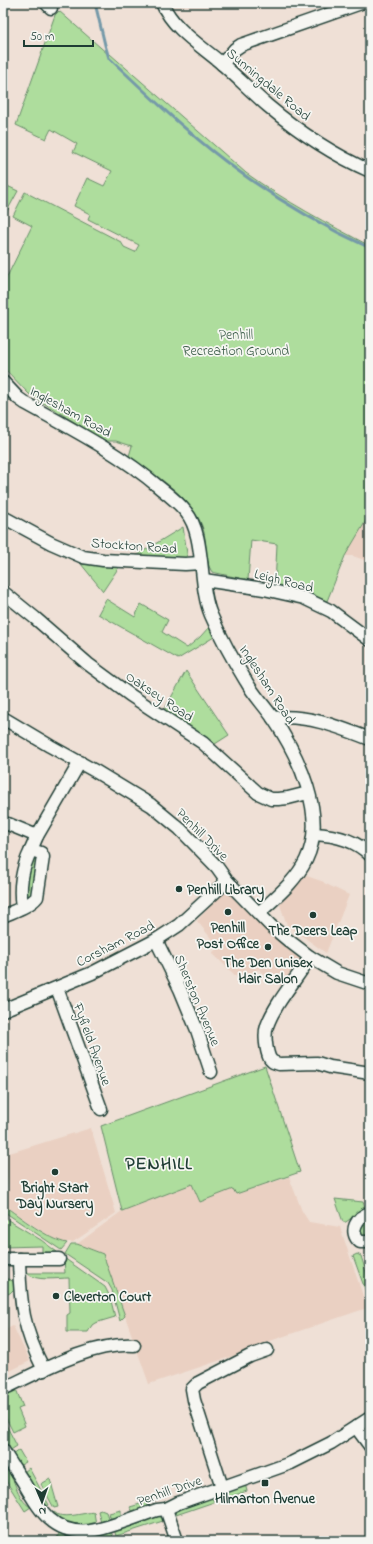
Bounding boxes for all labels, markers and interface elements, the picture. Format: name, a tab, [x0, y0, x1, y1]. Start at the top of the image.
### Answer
scale bar	[24, 22, 93, 48]
text: 50 m	[30, 28, 54, 46]
street label: Sunningdale Road	[221, 44, 315, 128]
park label: Penhill Recreation Ground	[183, 325, 289, 362]
street label: Inglesham Road	[25, 381, 115, 444]
street label: Stockton Road	[90, 533, 178, 560]
street label: Leigh Road	[252, 564, 316, 600]
street label: Inglesham Road	[232, 641, 300, 729]
street label: Oaksey Road	[120, 667, 197, 729]
street label: Penhill Drive	[171, 804, 234, 867]
place label: Penhill Library	[187, 880, 264, 903]
marker: Penhill Library	[174, 884, 184, 894]
marker: Penhill Post Office	[223, 907, 233, 917]
marker: The Deers Leap	[308, 910, 318, 920]
street label: Corsham Road	[73, 916, 159, 973]
place label: Penhill Post Office	[197, 918, 260, 955]
place label: The Deers Leap	[269, 921, 358, 942]
marker: The Den Unisex Hair Salon	[263, 942, 273, 952]
street label: Sherston Avenue	[168, 952, 226, 1050]
place label: The Den Unisex Hair Salon	[223, 953, 313, 990]
street label: Fyfield Avenue	[66, 999, 116, 1090]
district label: PENHILL	[125, 1152, 193, 1178]
marker: Bright Start Day Nursery	[50, 1167, 60, 1177]
place label: Bright Start Day Nursery	[16, 1178, 93, 1217]
place label: Cleverton Court	[64, 1287, 151, 1308]
marker: Cleverton Court	[51, 1291, 61, 1301]
street label: Penhill Drive	[134, 1470, 205, 1512]
marker: Hilmarton Avenue	[260, 1478, 270, 1488]
north arrow	[22, 1482, 62, 1522]
place label: Hilmarton Avenue	[215, 1489, 316, 1510]
text: N	[38, 1503, 46, 1519]

